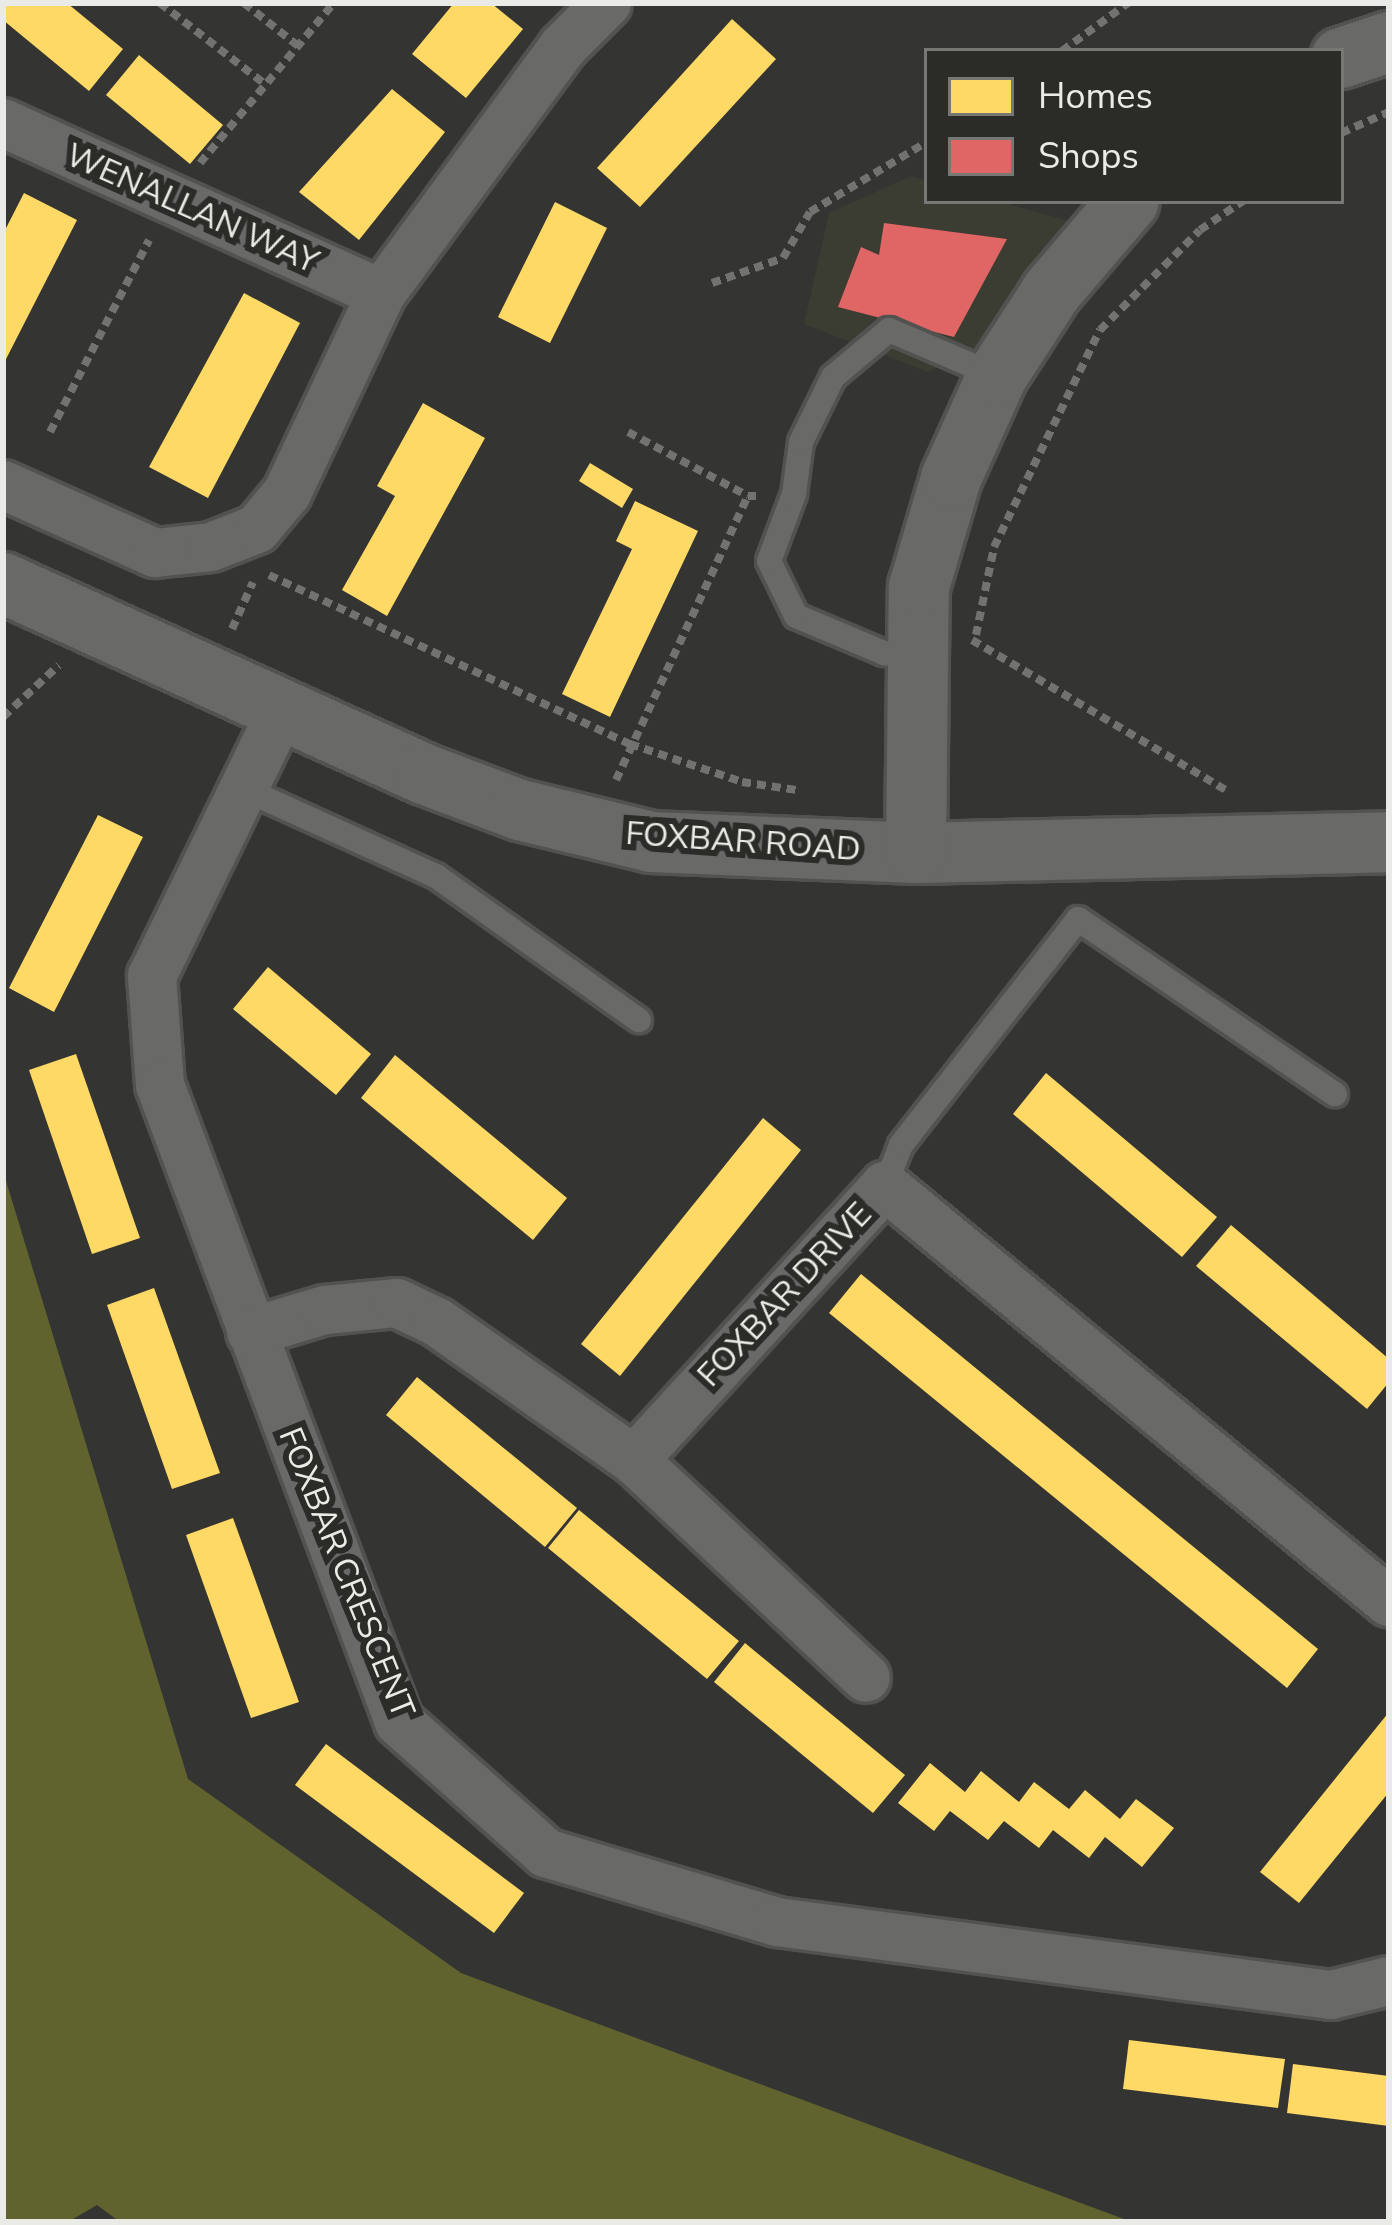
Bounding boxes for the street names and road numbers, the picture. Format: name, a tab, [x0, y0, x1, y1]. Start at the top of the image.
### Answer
street label: WENALLAN WAY	[60, 136, 324, 282]
street label: FOXBAR ROAD	[624, 814, 862, 870]
street label: FOXBAR DRIVE	[690, 1195, 880, 1395]
street label: FOXBAR CRESCENT	[270, 1422, 422, 1724]

